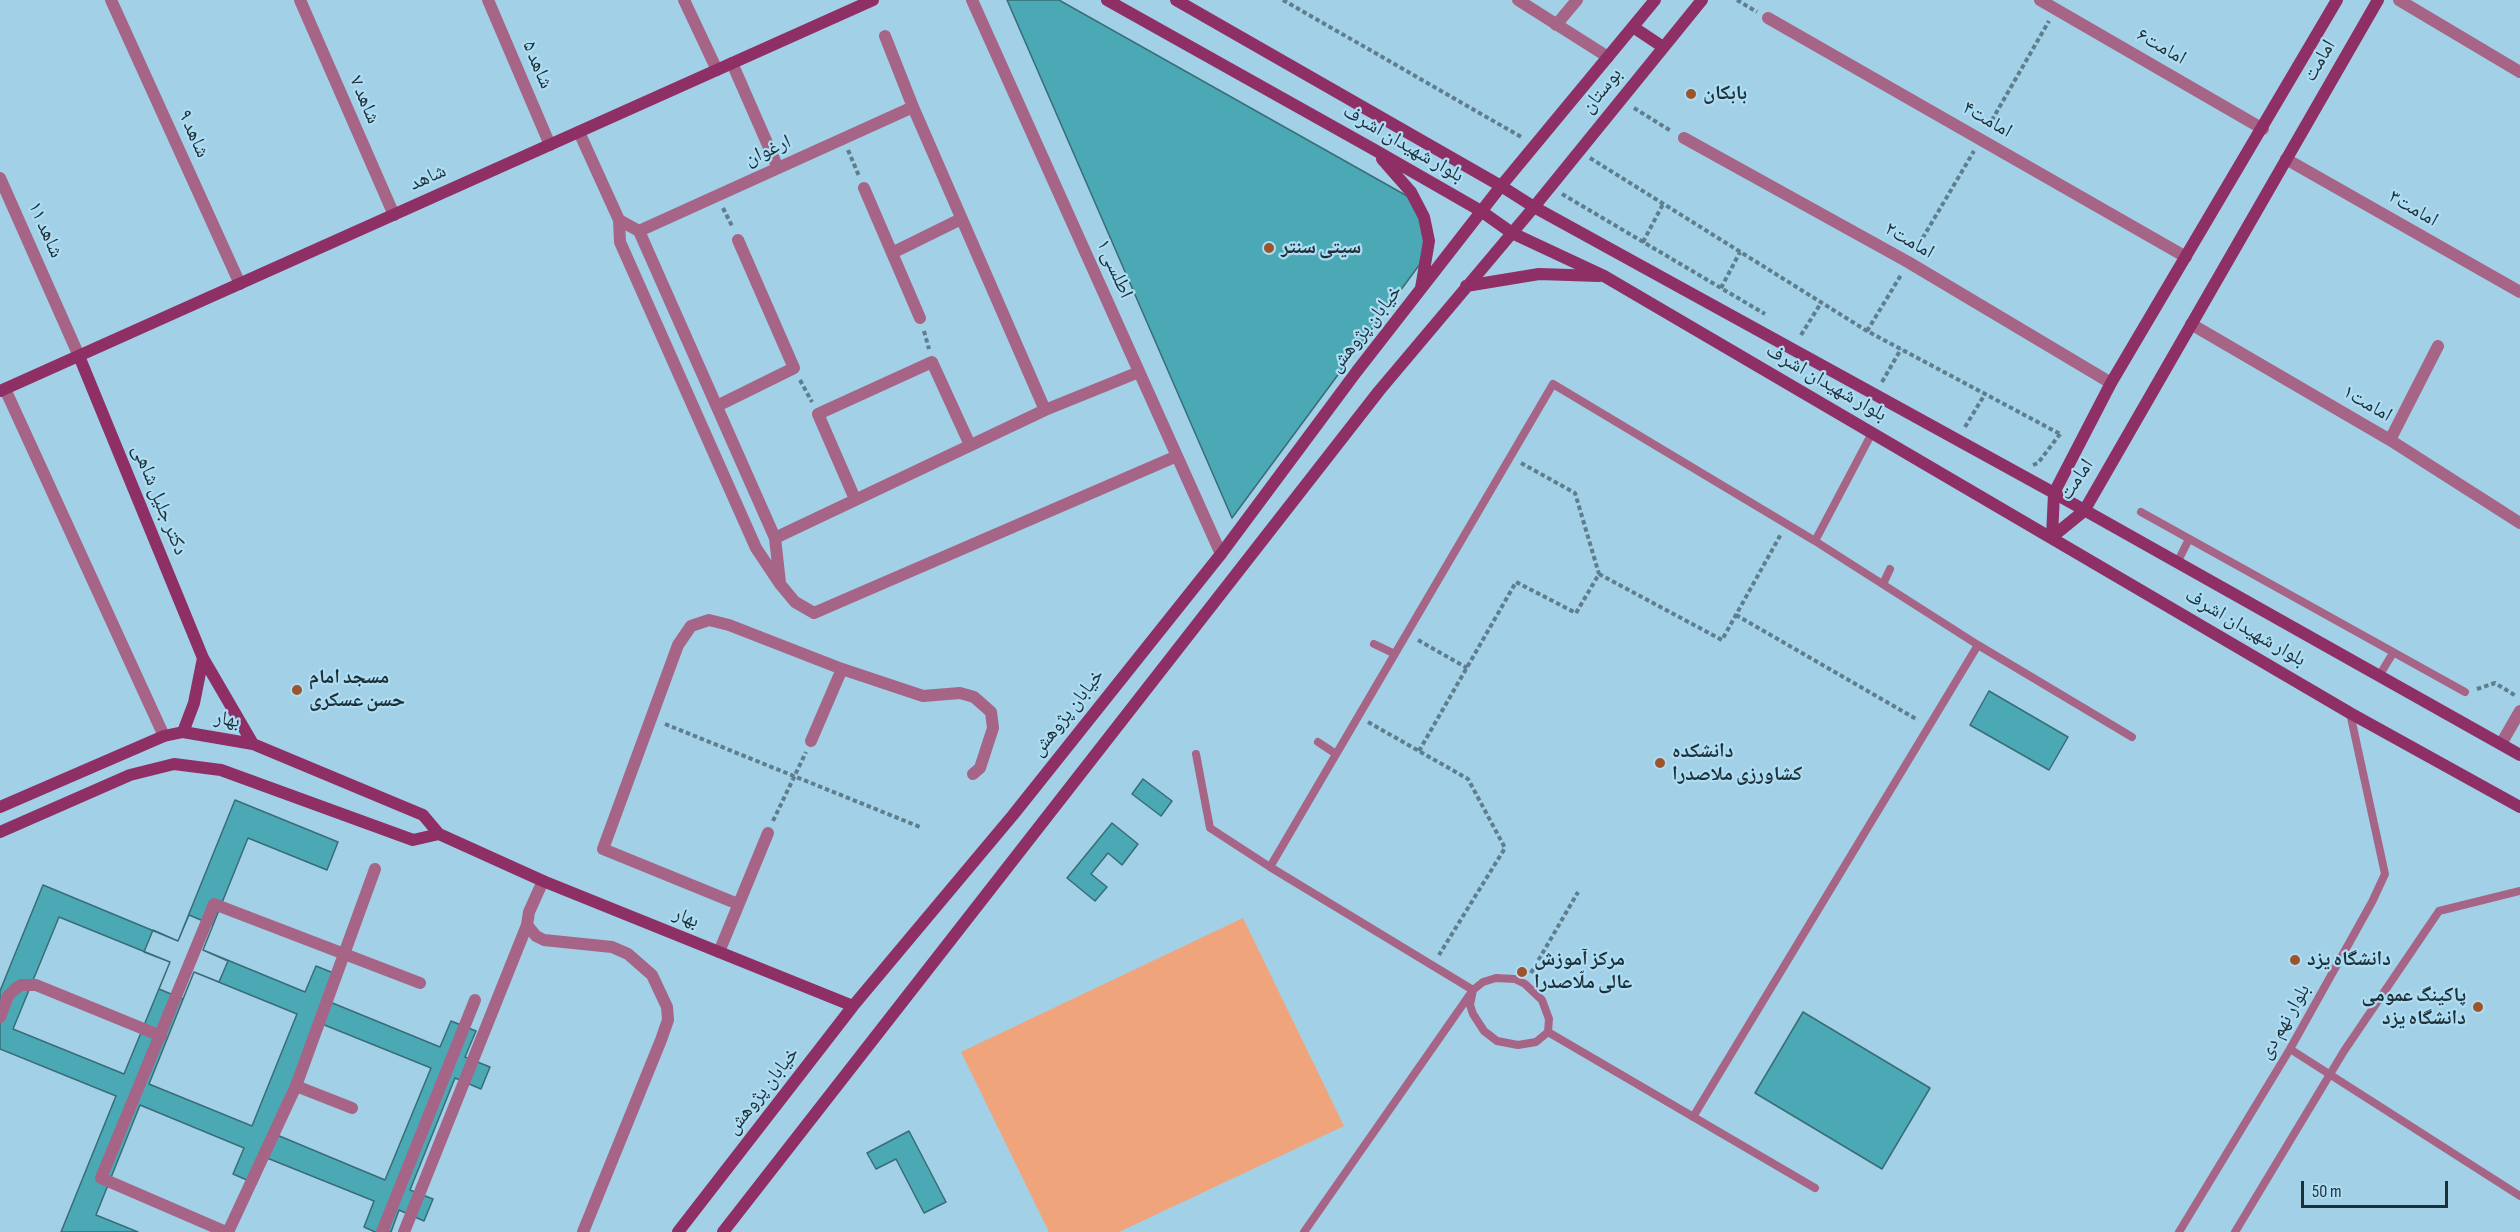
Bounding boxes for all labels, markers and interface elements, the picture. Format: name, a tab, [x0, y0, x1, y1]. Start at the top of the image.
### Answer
street label: امامت۶	[2132, 23, 2190, 71]
street label: امامت	[2299, 36, 2341, 86]
street label: شاهد ۵	[516, 37, 558, 93]
street label: بوستان	[1576, 63, 1628, 119]
street label: شاهد ۷	[343, 72, 385, 128]
place label: بابکان	[1703, 82, 1747, 106]
marker: بابکان	[1684, 87, 1698, 101]
street label: امامت۴	[1958, 96, 2016, 144]
street label: بلوار شهیدان اشرف	[1338, 100, 1468, 188]
street label: شاهد ۹	[172, 106, 214, 162]
street label: ارغوان	[741, 130, 795, 172]
street label: شاهد	[406, 159, 450, 197]
street label: امامت۳	[2384, 185, 2442, 233]
street label: شاهد ۱۱	[22, 198, 68, 262]
street label: امامت۲	[1880, 217, 1938, 265]
street label: اطلسی ۱	[1090, 236, 1138, 302]
place label: سیتی سنتر	[1281, 236, 1361, 260]
marker: سیتی سنتر	[1262, 241, 1276, 255]
street label: خیابان پژوهش	[1324, 280, 1408, 378]
street label: بلوار شهیدان اشرف	[1761, 339, 1891, 427]
street label: امامت۱	[2338, 380, 2396, 428]
street label: دکتر جلیل شاهی	[126, 441, 192, 559]
street label: امامت	[2055, 455, 2099, 505]
street label: بلوار شهیدان اشرف	[2180, 584, 2310, 672]
street label: خیابان پژوهش	[1026, 664, 1110, 762]
place label: مسجد امام حسن عسکری	[309, 666, 405, 713]
marker: مسجد امام حسن عسکری	[290, 683, 304, 697]
street label: بهار	[212, 706, 242, 734]
place label: دانشکده کشاورزی ملاصدرا	[1672, 740, 1802, 787]
marker: دانشکده کشاورزی ملاصدرا	[1653, 756, 1667, 770]
street label: بهار	[669, 902, 703, 934]
place label: مرکز آموزش عالی ملّاصدرا	[1534, 948, 1632, 995]
place label: دانشگاه یزد	[2307, 948, 2391, 972]
marker: دانشگاه یزد	[2288, 953, 2302, 967]
marker: مرکز آموزش عالی ملّاصدرا	[1515, 965, 1529, 979]
street label: بلوار نهم دی	[2254, 980, 2316, 1064]
place label: پاکینگ عمومی دانشگاه یزد	[2361, 984, 2466, 1031]
marker: پاکینگ عمومی دانشگاه یزد	[2471, 1000, 2485, 1014]
street label: خیابان پژوهش	[721, 1042, 805, 1140]
scale bar	[2304, 1169, 2451, 1207]
text: 50 m	[2312, 1181, 2342, 1202]

